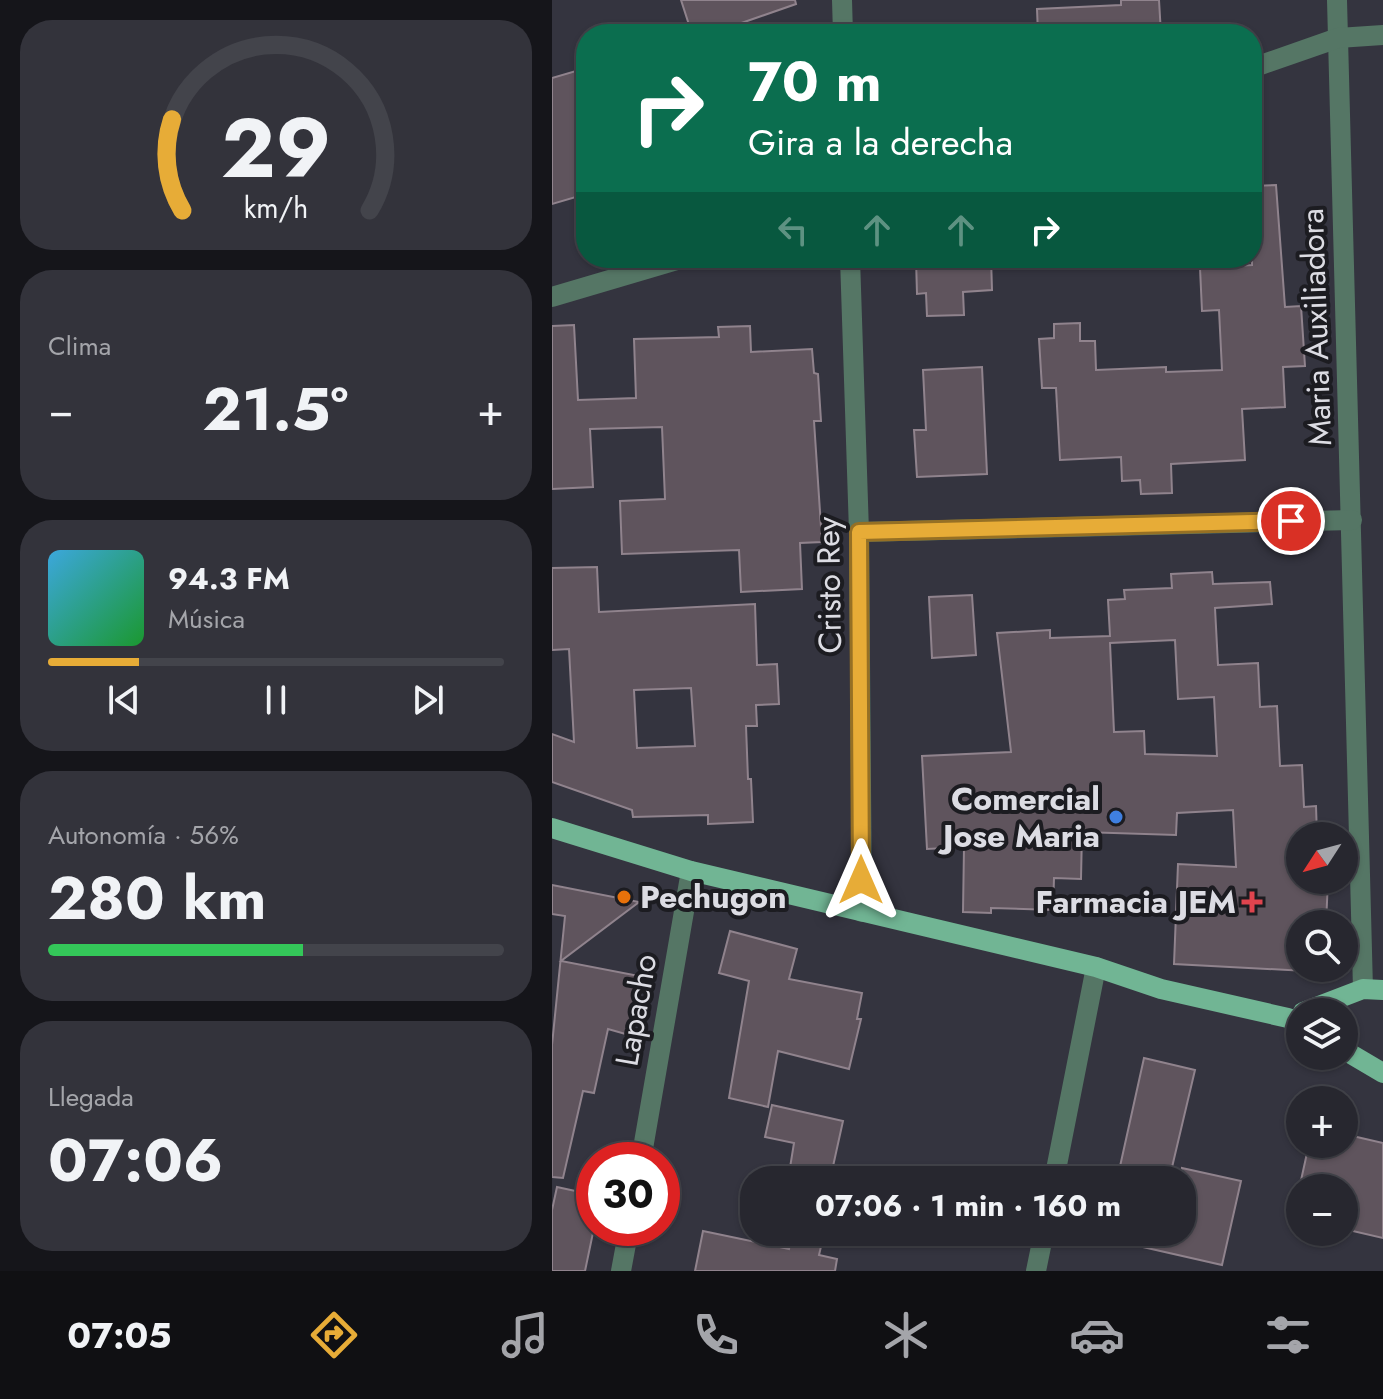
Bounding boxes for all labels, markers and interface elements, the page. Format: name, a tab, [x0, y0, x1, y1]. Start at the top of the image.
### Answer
text: 70 m	[748, 41, 882, 122]
icon: right	[616, 56, 720, 160]
text: 29	[221, 88, 331, 208]
text: Gira a la derecha	[748, 116, 1013, 168]
text: km/h	[244, 187, 308, 229]
street label: Maria Auxiliadora	[1289, 207, 1343, 447]
icon: left	[771, 208, 815, 252]
icon: ahead	[855, 208, 899, 252]
icon: ahead	[939, 208, 983, 252]
icon: right	[1023, 208, 1067, 252]
text: Clima	[48, 327, 111, 365]
text: 21.5°	[203, 366, 348, 453]
text: −	[48, 378, 74, 442]
text: +	[477, 378, 504, 442]
pin	[1257, 487, 1325, 555]
icon: arrive	[1269, 499, 1313, 543]
street label: Cristo Rey	[805, 515, 853, 654]
text: 94.3 FM	[168, 557, 290, 600]
text: Música	[168, 600, 245, 638]
icon: previous	[102, 678, 146, 722]
icon: pause	[254, 678, 298, 722]
icon: next	[406, 678, 450, 722]
place label: Comercial Jose Maria	[937, 776, 1100, 859]
marker: Comercial Jose Maria	[1107, 808, 1125, 826]
text: Autonomía · 56%	[48, 816, 239, 854]
north arrow	[1286, 822, 1358, 894]
map controls	[1286, 822, 1358, 1246]
position arrow	[819, 838, 903, 922]
text: 280 km	[48, 855, 267, 942]
place label: Pechugon	[640, 874, 787, 920]
place label: Farmacia JEM	[1036, 879, 1236, 925]
marker: Pechugon	[615, 888, 633, 906]
marker: Farmacia JEM	[1243, 893, 1261, 911]
button: search	[1286, 910, 1358, 982]
street label: Lapacho	[604, 950, 668, 1070]
button: layers	[1286, 998, 1358, 1070]
text: Llegada	[48, 1078, 134, 1116]
button: +	[1286, 1086, 1358, 1158]
text: 07:06	[48, 1117, 223, 1204]
speed limit sign: 30	[576, 1142, 680, 1246]
button: −	[1286, 1174, 1358, 1246]
text: 07:06 · 1 min · 160 m	[815, 1184, 1121, 1227]
icon: directions	[306, 1307, 362, 1363]
icon: music	[497, 1307, 553, 1363]
icon: phone	[688, 1307, 744, 1363]
icon: climate	[878, 1307, 934, 1363]
icon: car	[1069, 1307, 1125, 1363]
icon: filters	[1260, 1307, 1316, 1363]
text: 07:05	[67, 1309, 172, 1361]

